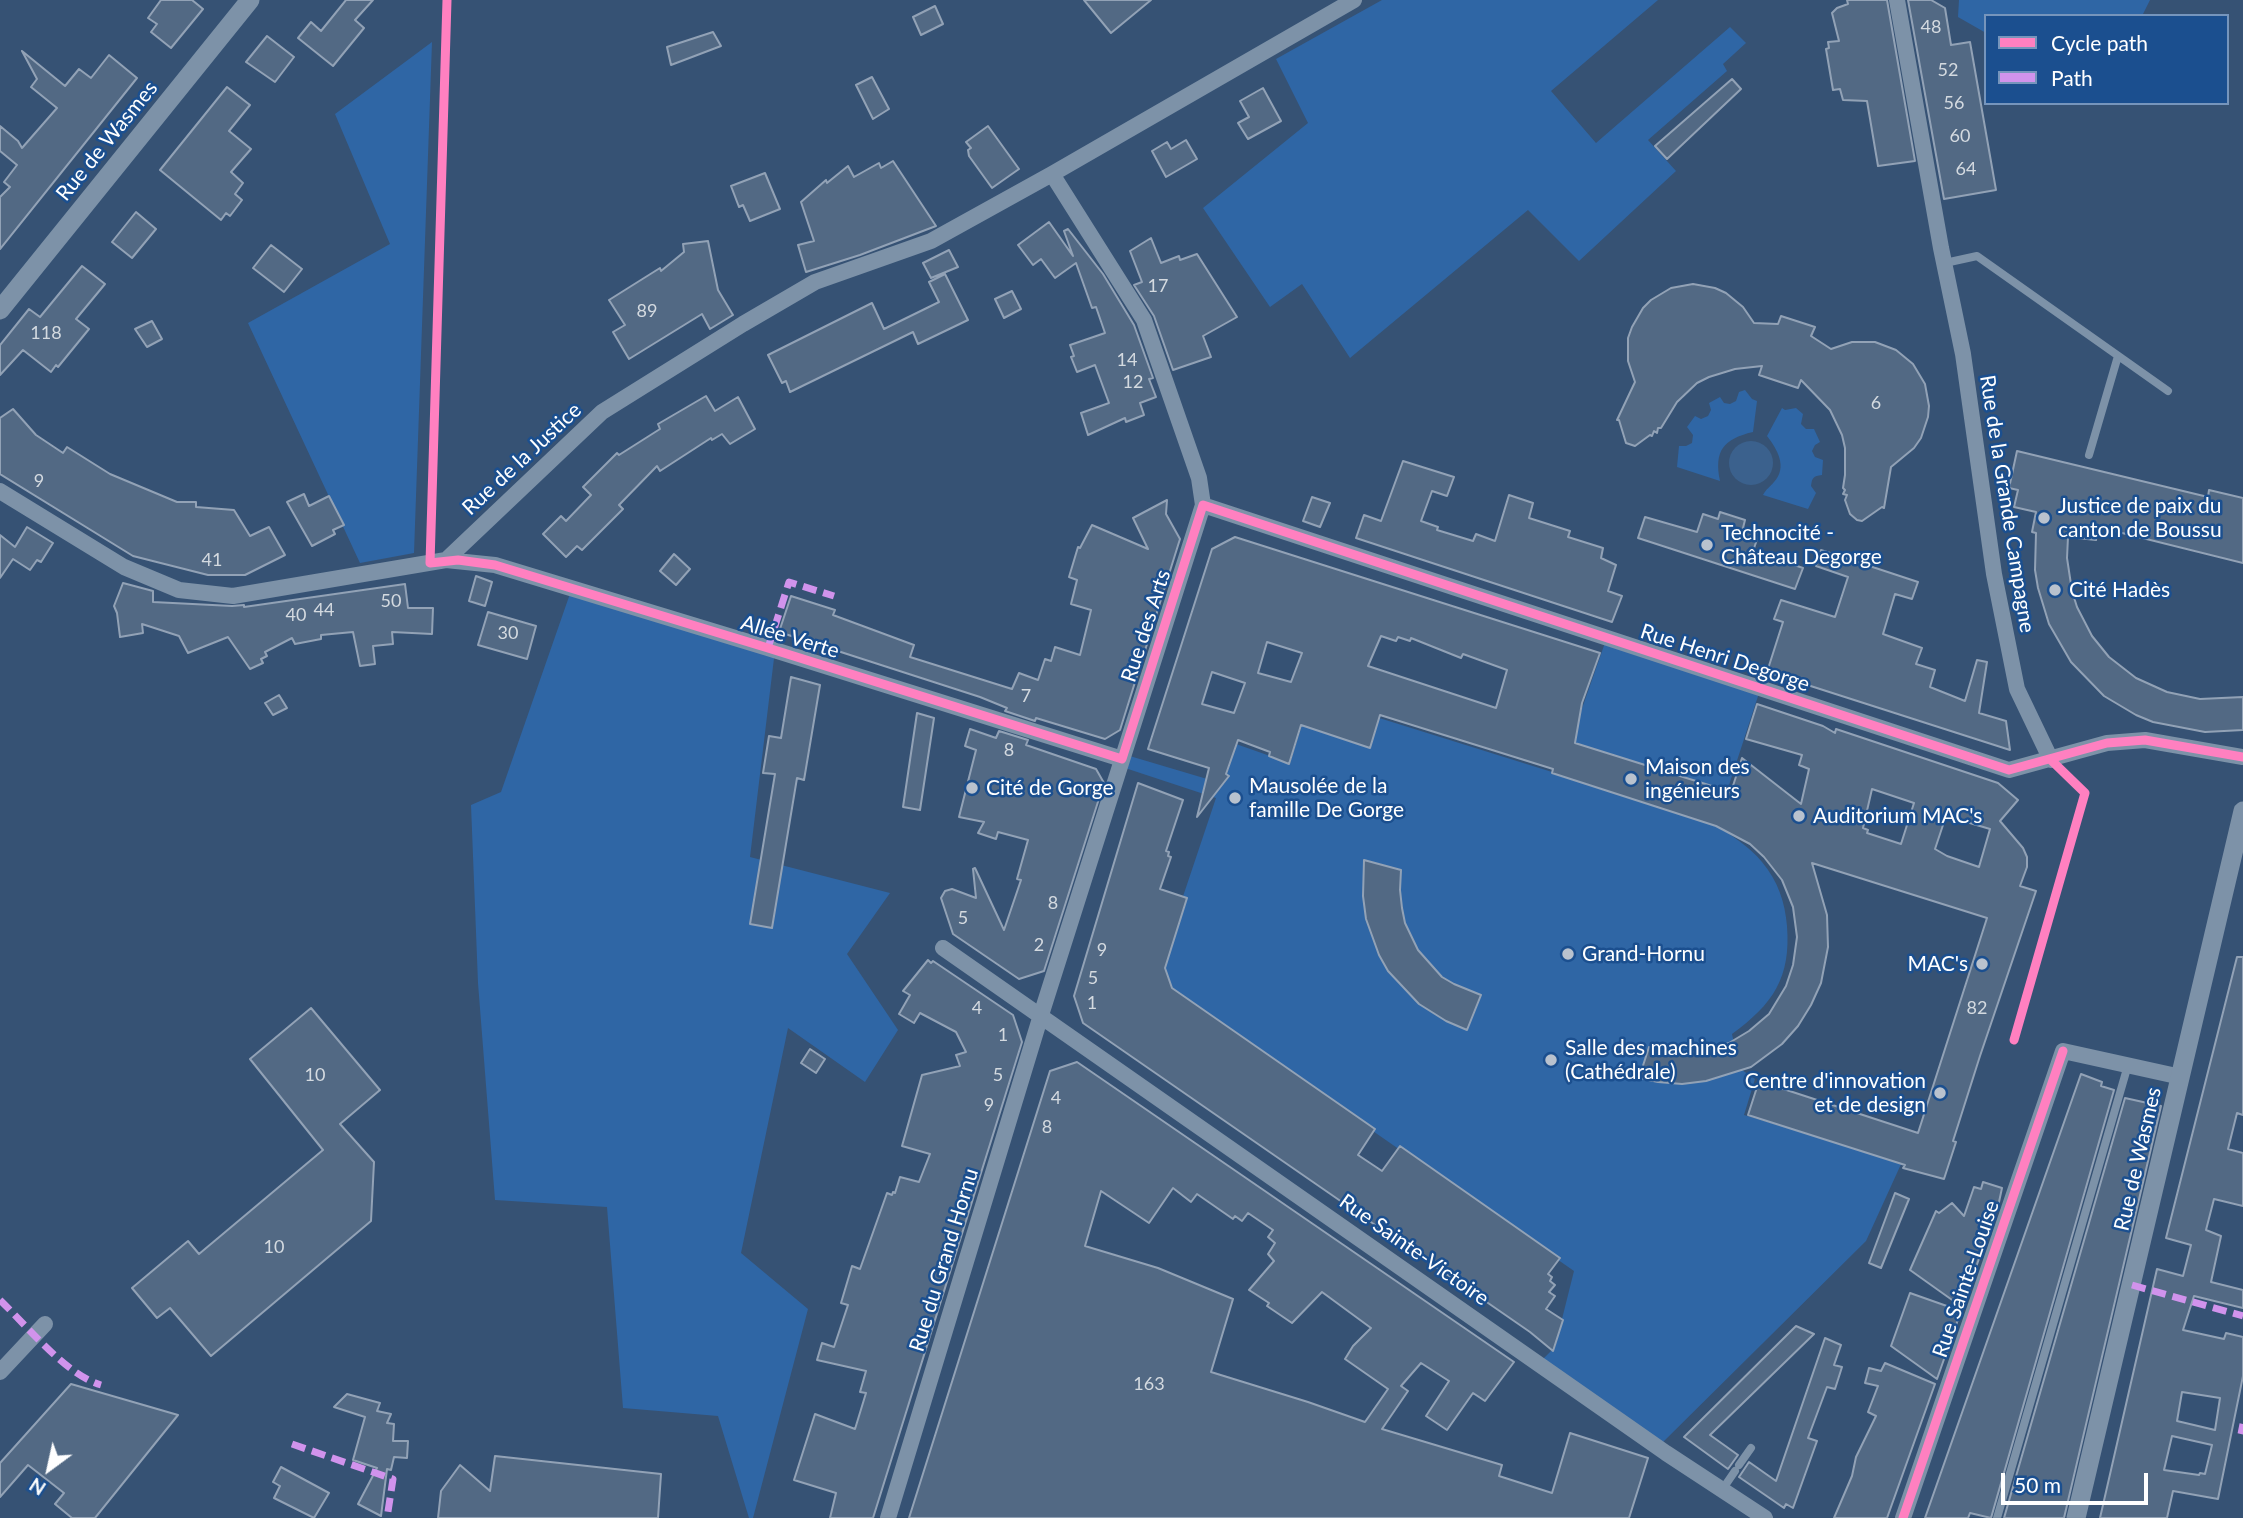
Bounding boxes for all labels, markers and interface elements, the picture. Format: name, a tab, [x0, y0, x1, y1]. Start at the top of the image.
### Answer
legend	[1984, 14, 2229, 105]
house number: 48	[1921, 16, 1941, 38]
text: Cycle path	[2051, 30, 2148, 55]
house number: 52	[1938, 59, 1958, 81]
text: Path	[2051, 65, 2093, 90]
street label: Rue de Wasmes	[51, 76, 163, 206]
house number: 56	[1944, 92, 1964, 114]
house number: 60	[1950, 125, 1970, 147]
house number: 64	[1956, 158, 1976, 180]
house number: 17	[1148, 275, 1168, 297]
house number: 89	[637, 300, 657, 322]
house number: 118	[30, 322, 62, 344]
house number: 14	[1117, 349, 1137, 371]
house number: 12	[1123, 371, 1143, 393]
street label: Rue de la Grande Campagne	[1974, 373, 2040, 635]
house number: 6	[1871, 392, 1881, 414]
street label: Rue de la Justice	[457, 398, 587, 520]
house number: 9	[34, 470, 44, 492]
place label: Justice de paix du canton de Boussu	[2058, 493, 2222, 543]
marker: Justice de paix du canton de Boussu	[2036, 510, 2052, 526]
place label: Technocité - Château Degorge	[1721, 520, 1882, 570]
marker: Technocité - Château Degorge	[1699, 537, 1715, 553]
house number: 41	[202, 549, 222, 571]
street label: Rue des Arts	[1116, 567, 1176, 685]
place label: Cité Hadès	[2069, 577, 2170, 603]
marker: Cité Hadès	[2047, 582, 2063, 598]
house number: 50	[381, 590, 401, 612]
house number: 44	[314, 599, 334, 621]
house number: 40	[286, 604, 306, 626]
street label: Allée Verte	[738, 610, 842, 664]
street label: Rue Henri Degorge	[1637, 619, 1813, 697]
house number: 30	[498, 622, 518, 644]
house number: 7	[1021, 685, 1031, 707]
house number: 8	[1004, 739, 1014, 761]
place label: Maison des ingénieurs	[1645, 754, 1750, 804]
marker: Maison des ingénieurs	[1623, 771, 1639, 787]
place label: Mausolée de la famille De Gorge	[1249, 773, 1404, 823]
place label: Cité de Gorge	[986, 775, 1114, 801]
marker: Cité de Gorge	[964, 780, 980, 796]
marker: Mausolée de la famille De Gorge	[1227, 790, 1243, 806]
place label: Auditorium MAC's	[1813, 803, 1982, 829]
marker: Auditorium MAC's	[1791, 808, 1807, 824]
house number: 8	[1048, 892, 1058, 914]
house number: 5	[958, 907, 968, 929]
house number: 2	[1034, 934, 1044, 956]
house number: 9	[1097, 939, 1107, 961]
place label: Grand-Hornu	[1582, 941, 1705, 967]
marker: Grand-Hornu	[1560, 946, 1576, 962]
place label: MAC's	[1907, 951, 1968, 977]
marker: MAC's	[1974, 956, 1990, 972]
house number: 5	[1088, 967, 1098, 989]
house number: 1	[1087, 992, 1097, 1014]
house number: 4	[972, 997, 982, 1019]
house number: 82	[1967, 997, 1987, 1019]
house number: 1	[998, 1024, 1008, 1046]
place label: Salle des machines (Cathédrale)	[1565, 1035, 1737, 1085]
marker: Salle des machines (Cathédrale)	[1543, 1052, 1559, 1068]
house number: 10	[305, 1064, 325, 1086]
house number: 5	[993, 1064, 1003, 1086]
place label: Centre d'innovation et de design	[1745, 1068, 1926, 1118]
marker: Centre d'innovation et de design	[1932, 1085, 1948, 1101]
street label: Rue de Wasmes	[2109, 1085, 2167, 1233]
house number: 4	[1051, 1087, 1061, 1109]
house number: 9	[984, 1094, 994, 1116]
house number: 8	[1042, 1116, 1052, 1138]
street label: Rue du Grand Hornu	[904, 1165, 984, 1355]
street label: Rue Sainte-Victoire	[1334, 1189, 1494, 1311]
street label: Rue Sainte-Louise	[1927, 1197, 2005, 1361]
house number: 10	[264, 1236, 284, 1258]
house number: 163	[1133, 1373, 1165, 1395]
north arrow	[14, 1434, 84, 1504]
scale bar	[2005, 1458, 2152, 1502]
text: 50 m	[2014, 1472, 2061, 1497]
text: N	[25, 1473, 50, 1501]

